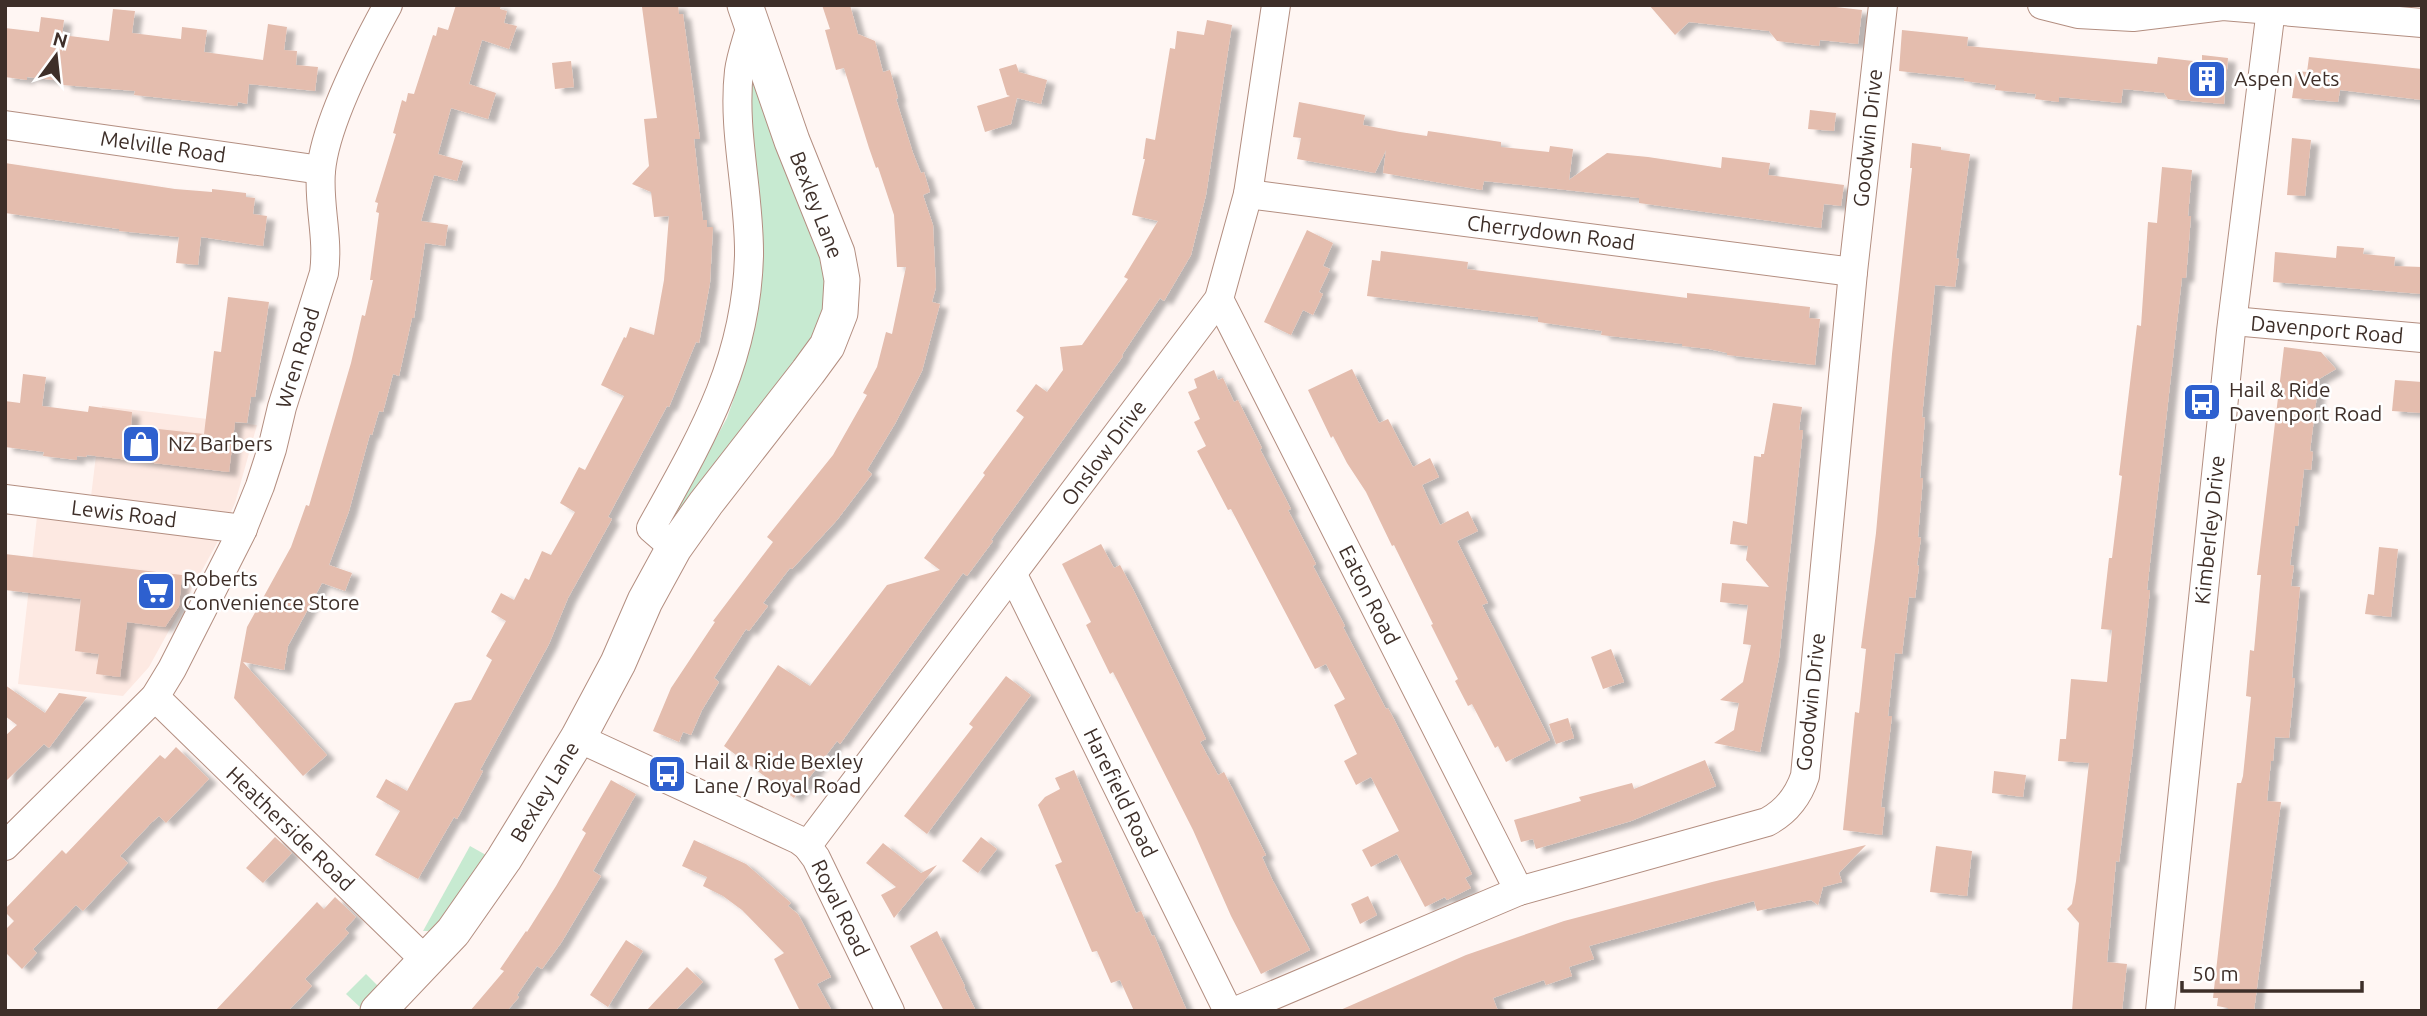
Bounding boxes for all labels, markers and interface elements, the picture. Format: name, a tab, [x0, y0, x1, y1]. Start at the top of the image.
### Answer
north arrow	[21, 21, 91, 91]
text: N	[51, 27, 70, 52]
building icon: Aspen Vets	[2186, 58, 2228, 100]
place label: Aspen Vets	[2234, 66, 2339, 90]
street label: Goodwin Drive	[1848, 68, 1886, 208]
street label: Melville Road	[99, 125, 227, 167]
street label: Bexley Lane	[786, 148, 848, 262]
street label: Cherrydown Road	[1466, 210, 1636, 254]
street label: Wren Road	[270, 305, 324, 411]
street label: Davenport Road	[2250, 310, 2405, 348]
place label: Hail & Ride Davenport Road	[2229, 377, 2382, 425]
bus stop icon: Hail & Ride Davenport Road	[2181, 381, 2223, 423]
street label: Onslow Drive	[1056, 395, 1151, 510]
shop icon: NZ Barbers	[120, 423, 162, 465]
place label: NZ Barbers	[168, 431, 273, 455]
street label: Kimberley Drive	[2189, 454, 2229, 606]
street label: Lewis Road	[70, 495, 178, 531]
street label: Eaton Road	[1335, 541, 1405, 648]
place label: Roberts Convenience Store	[183, 566, 360, 614]
supermarket icon: Roberts Convenience Store	[135, 570, 177, 612]
street label: Goodwin Drive	[1791, 632, 1829, 772]
street label: Harefield Road	[1079, 724, 1163, 861]
street label: Bexley Lane	[505, 737, 583, 846]
place label: Hail & Ride Bexley Lane / Royal Road	[694, 749, 863, 797]
bus stop icon: Hail & Ride Bexley Lane / Royal Road	[646, 753, 688, 795]
street label: Heatherside Road	[222, 761, 360, 895]
street label: Royal Road	[807, 855, 875, 960]
scale bar	[2182, 950, 2362, 994]
text: 50 m	[2192, 961, 2239, 985]

